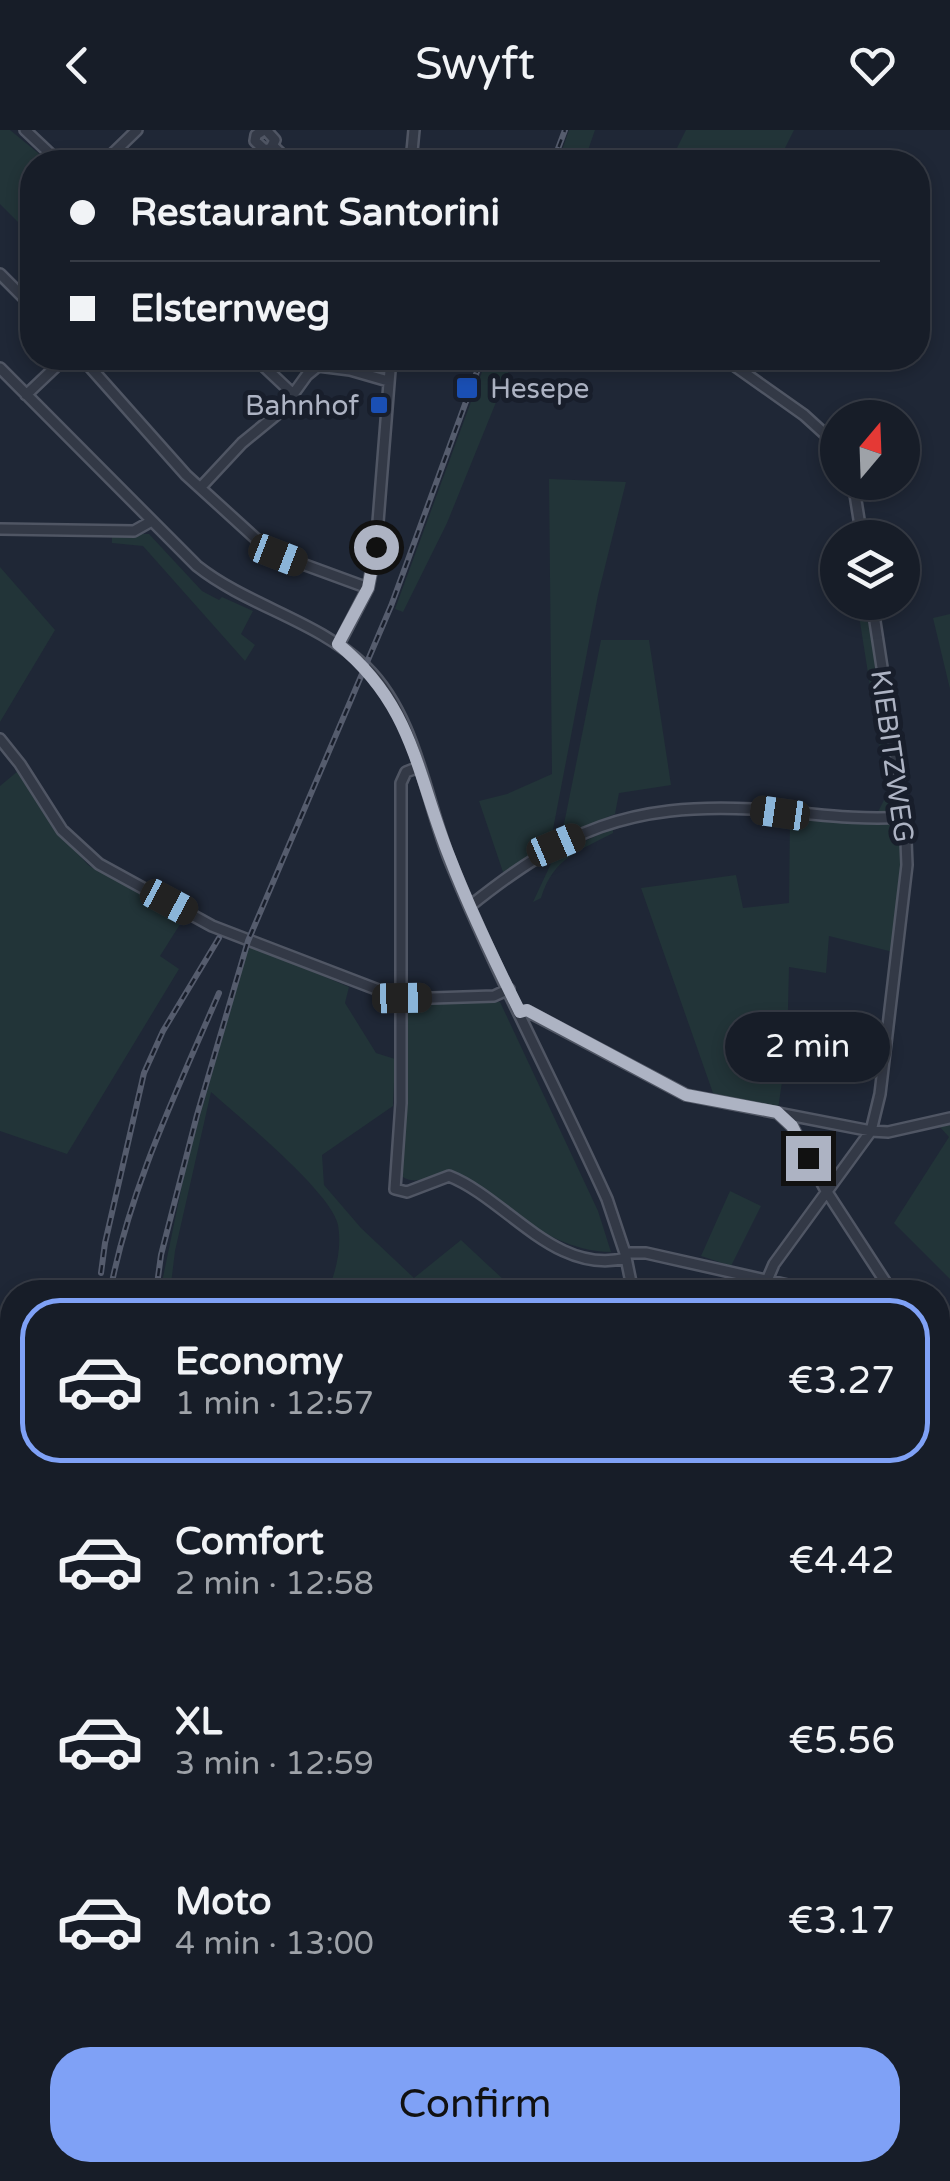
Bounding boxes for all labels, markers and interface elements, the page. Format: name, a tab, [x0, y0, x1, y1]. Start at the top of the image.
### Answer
icon: back	[50, 38, 105, 93]
text: Swyft	[415, 38, 535, 92]
icon: heart	[845, 38, 900, 93]
text: Restaurant Santorini	[130, 190, 500, 236]
text: Elsternweg	[130, 286, 330, 332]
place label: Hesepe	[490, 372, 589, 406]
marker: Hesepe	[454, 375, 480, 401]
place label: Bahnhof	[245, 389, 359, 423]
marker: Bahnhof	[368, 394, 390, 416]
north arrow	[820, 400, 920, 500]
map controls	[820, 400, 920, 620]
button: layers	[820, 520, 920, 620]
route start	[354, 525, 399, 570]
car	[245, 530, 311, 580]
street label: KIEBITZWEG	[863, 668, 921, 845]
car	[748, 794, 812, 832]
car	[523, 819, 589, 871]
car	[135, 875, 203, 929]
car	[372, 982, 432, 1014]
callout: 2 min	[726, 1013, 890, 1083]
text: 2 min	[765, 1028, 850, 1066]
route end	[786, 1136, 831, 1181]
icon: car	[55, 1336, 145, 1426]
text: Economy	[175, 1339, 343, 1385]
text: €3.27	[788, 1358, 895, 1404]
text: 1 min · 12:57	[175, 1385, 374, 1423]
icon: car	[55, 1516, 145, 1606]
text: Comfort	[175, 1519, 324, 1565]
text: €4.42	[788, 1538, 895, 1584]
text: 2 min · 12:58	[175, 1565, 374, 1603]
icon: car	[55, 1696, 145, 1786]
text: XL	[175, 1699, 222, 1745]
text: €5.56	[788, 1718, 895, 1764]
text: 3 min · 12:59	[175, 1745, 374, 1783]
icon: car	[55, 1876, 145, 1966]
text: Moto	[175, 1879, 271, 1925]
text: €3.17	[788, 1898, 895, 1944]
text: 4 min · 13:00	[175, 1925, 374, 1963]
button: Confirm	[50, 2047, 900, 2162]

